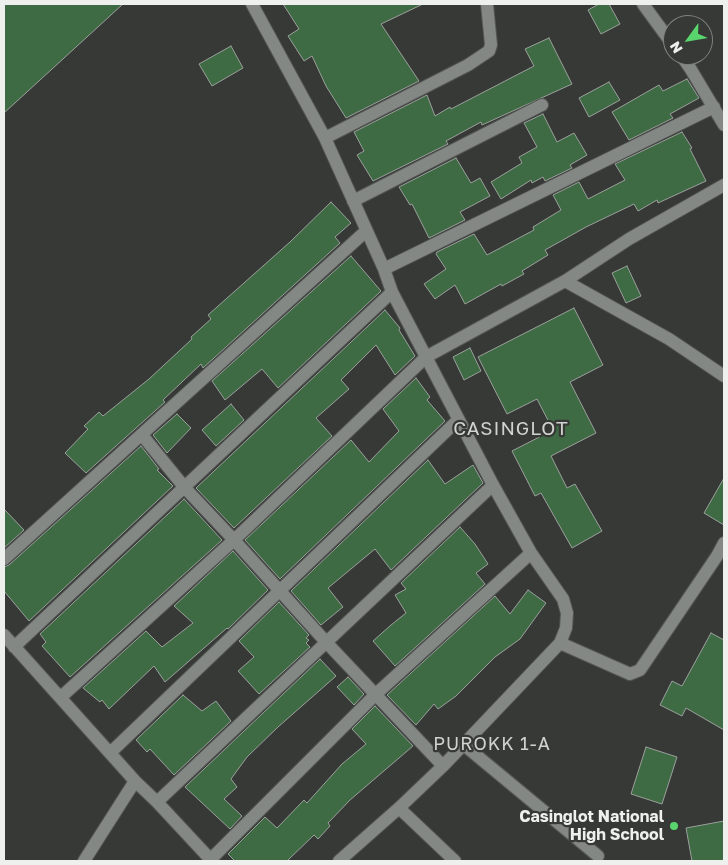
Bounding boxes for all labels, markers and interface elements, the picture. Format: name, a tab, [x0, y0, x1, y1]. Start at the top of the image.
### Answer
north arrow	[663, 15, 713, 65]
text: N	[666, 39, 686, 57]
district label: CASINGLOT	[452, 418, 570, 440]
district label: PUROKK 1-A	[432, 733, 552, 755]
place label: Casinglot National High School	[519, 807, 664, 845]
marker: Casinglot National High School	[668, 820, 680, 832]

